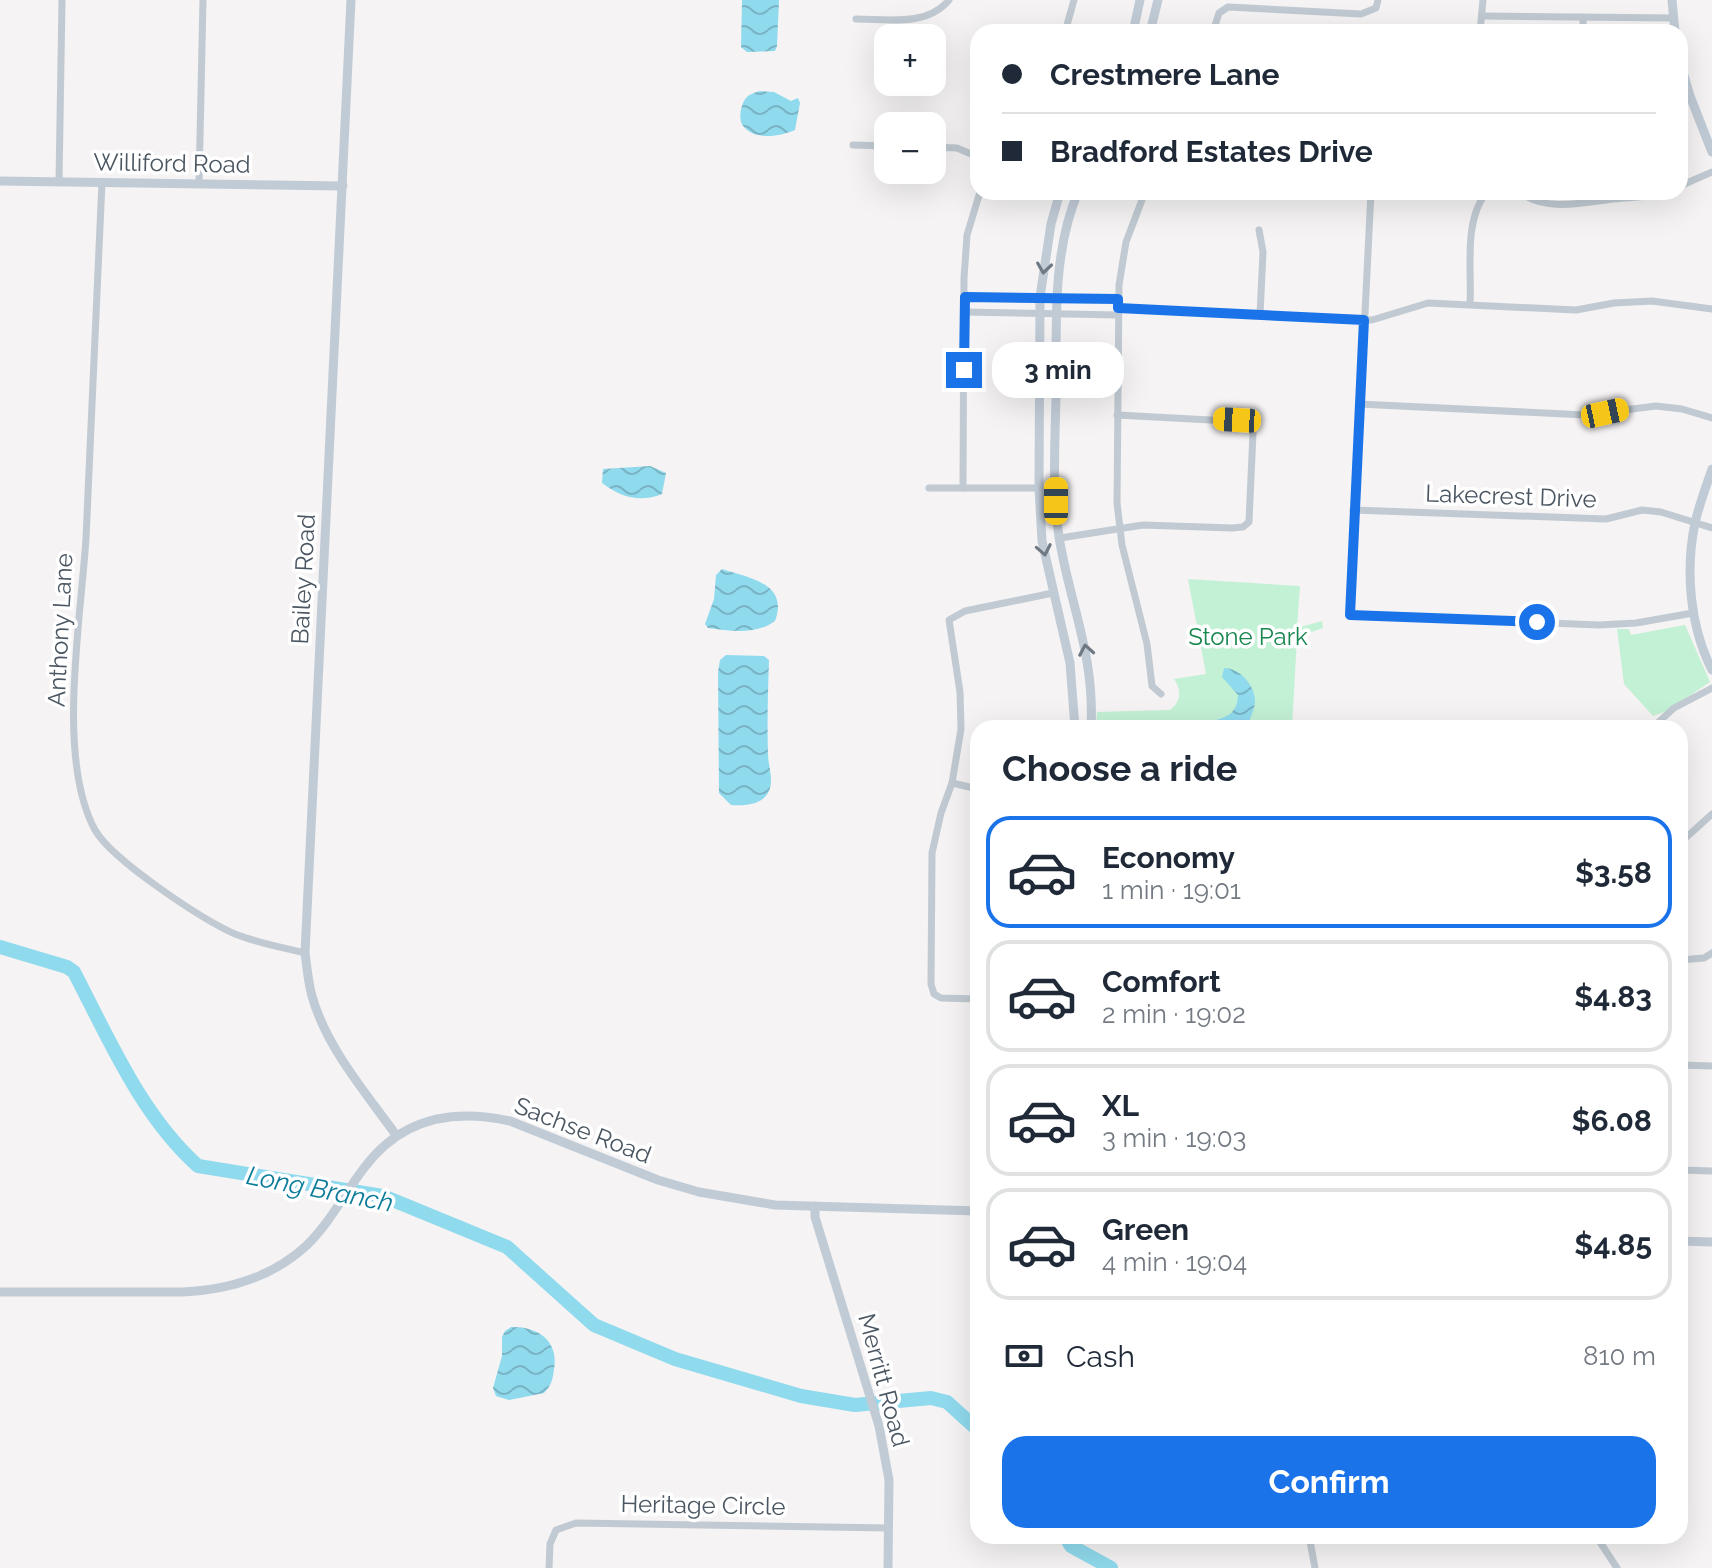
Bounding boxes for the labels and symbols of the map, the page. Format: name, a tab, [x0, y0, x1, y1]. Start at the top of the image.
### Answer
street label: Williford Road	[93, 147, 251, 179]
one-way arrow	[1036, 261, 1053, 275]
callout: 3 min	[992, 342, 1124, 398]
route end	[946, 352, 982, 388]
car	[1579, 396, 1631, 430]
car	[1212, 407, 1262, 433]
car	[1044, 477, 1068, 525]
street label: Lakecrest Drive	[1425, 479, 1597, 513]
street label: Bailey Road	[285, 513, 321, 645]
one-way arrow	[1035, 544, 1052, 557]
street label: Anthony Lane	[41, 552, 79, 708]
route start	[1519, 604, 1555, 640]
park label: Stone Park	[1188, 622, 1308, 651]
one-way arrow	[1079, 644, 1096, 657]
street label: Sachse Road	[510, 1091, 656, 1169]
water label: Long Branch	[244, 1160, 396, 1218]
street label: Merritt Road	[852, 1310, 916, 1450]
street label: Heritage Circle	[620, 1489, 786, 1521]

